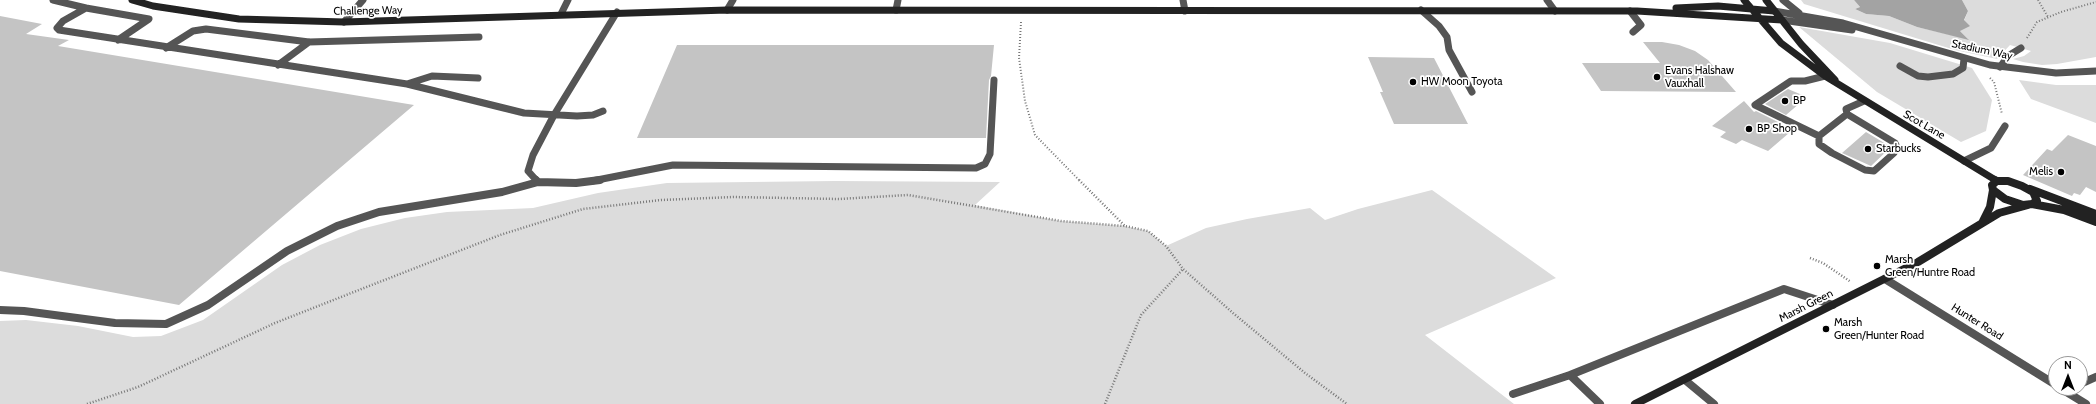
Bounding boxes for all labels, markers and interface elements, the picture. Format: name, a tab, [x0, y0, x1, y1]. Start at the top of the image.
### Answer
street label: Challenge Way	[333, 4, 403, 18]
street label: Stadium Way	[1950, 37, 2014, 63]
place label: Evans Halshaw Vauxhall	[1665, 64, 1734, 90]
marker: Evans Halshaw Vauxhall	[1652, 72, 1662, 82]
place label: HW Moon Toyota	[1421, 75, 1502, 89]
marker: HW Moon Toyota	[1408, 77, 1418, 87]
place label: BP	[1793, 94, 1806, 108]
marker: BP	[1780, 96, 1790, 106]
street label: Scot Lane	[1901, 108, 1947, 142]
place label: BP Shop	[1757, 122, 1797, 136]
marker: BP Shop	[1744, 124, 1754, 134]
place label: Starbucks	[1876, 142, 1921, 156]
marker: Starbucks	[1863, 144, 1873, 154]
place label: Melis	[2029, 165, 2053, 179]
marker: Melis	[2056, 167, 2066, 177]
place label: Marsh Green/Huntre Road	[1885, 253, 1975, 279]
marker: Marsh Green/Huntre Road	[1872, 261, 1882, 271]
street label: Marsh Green	[1777, 287, 1835, 325]
street label: Hunter Road	[1949, 301, 2005, 343]
place label: Marsh Green/Hunter Road	[1834, 316, 1924, 342]
marker: Marsh Green/Hunter Road	[1821, 324, 1831, 334]
north arrow	[2048, 356, 2088, 396]
text: N	[2064, 358, 2072, 372]

